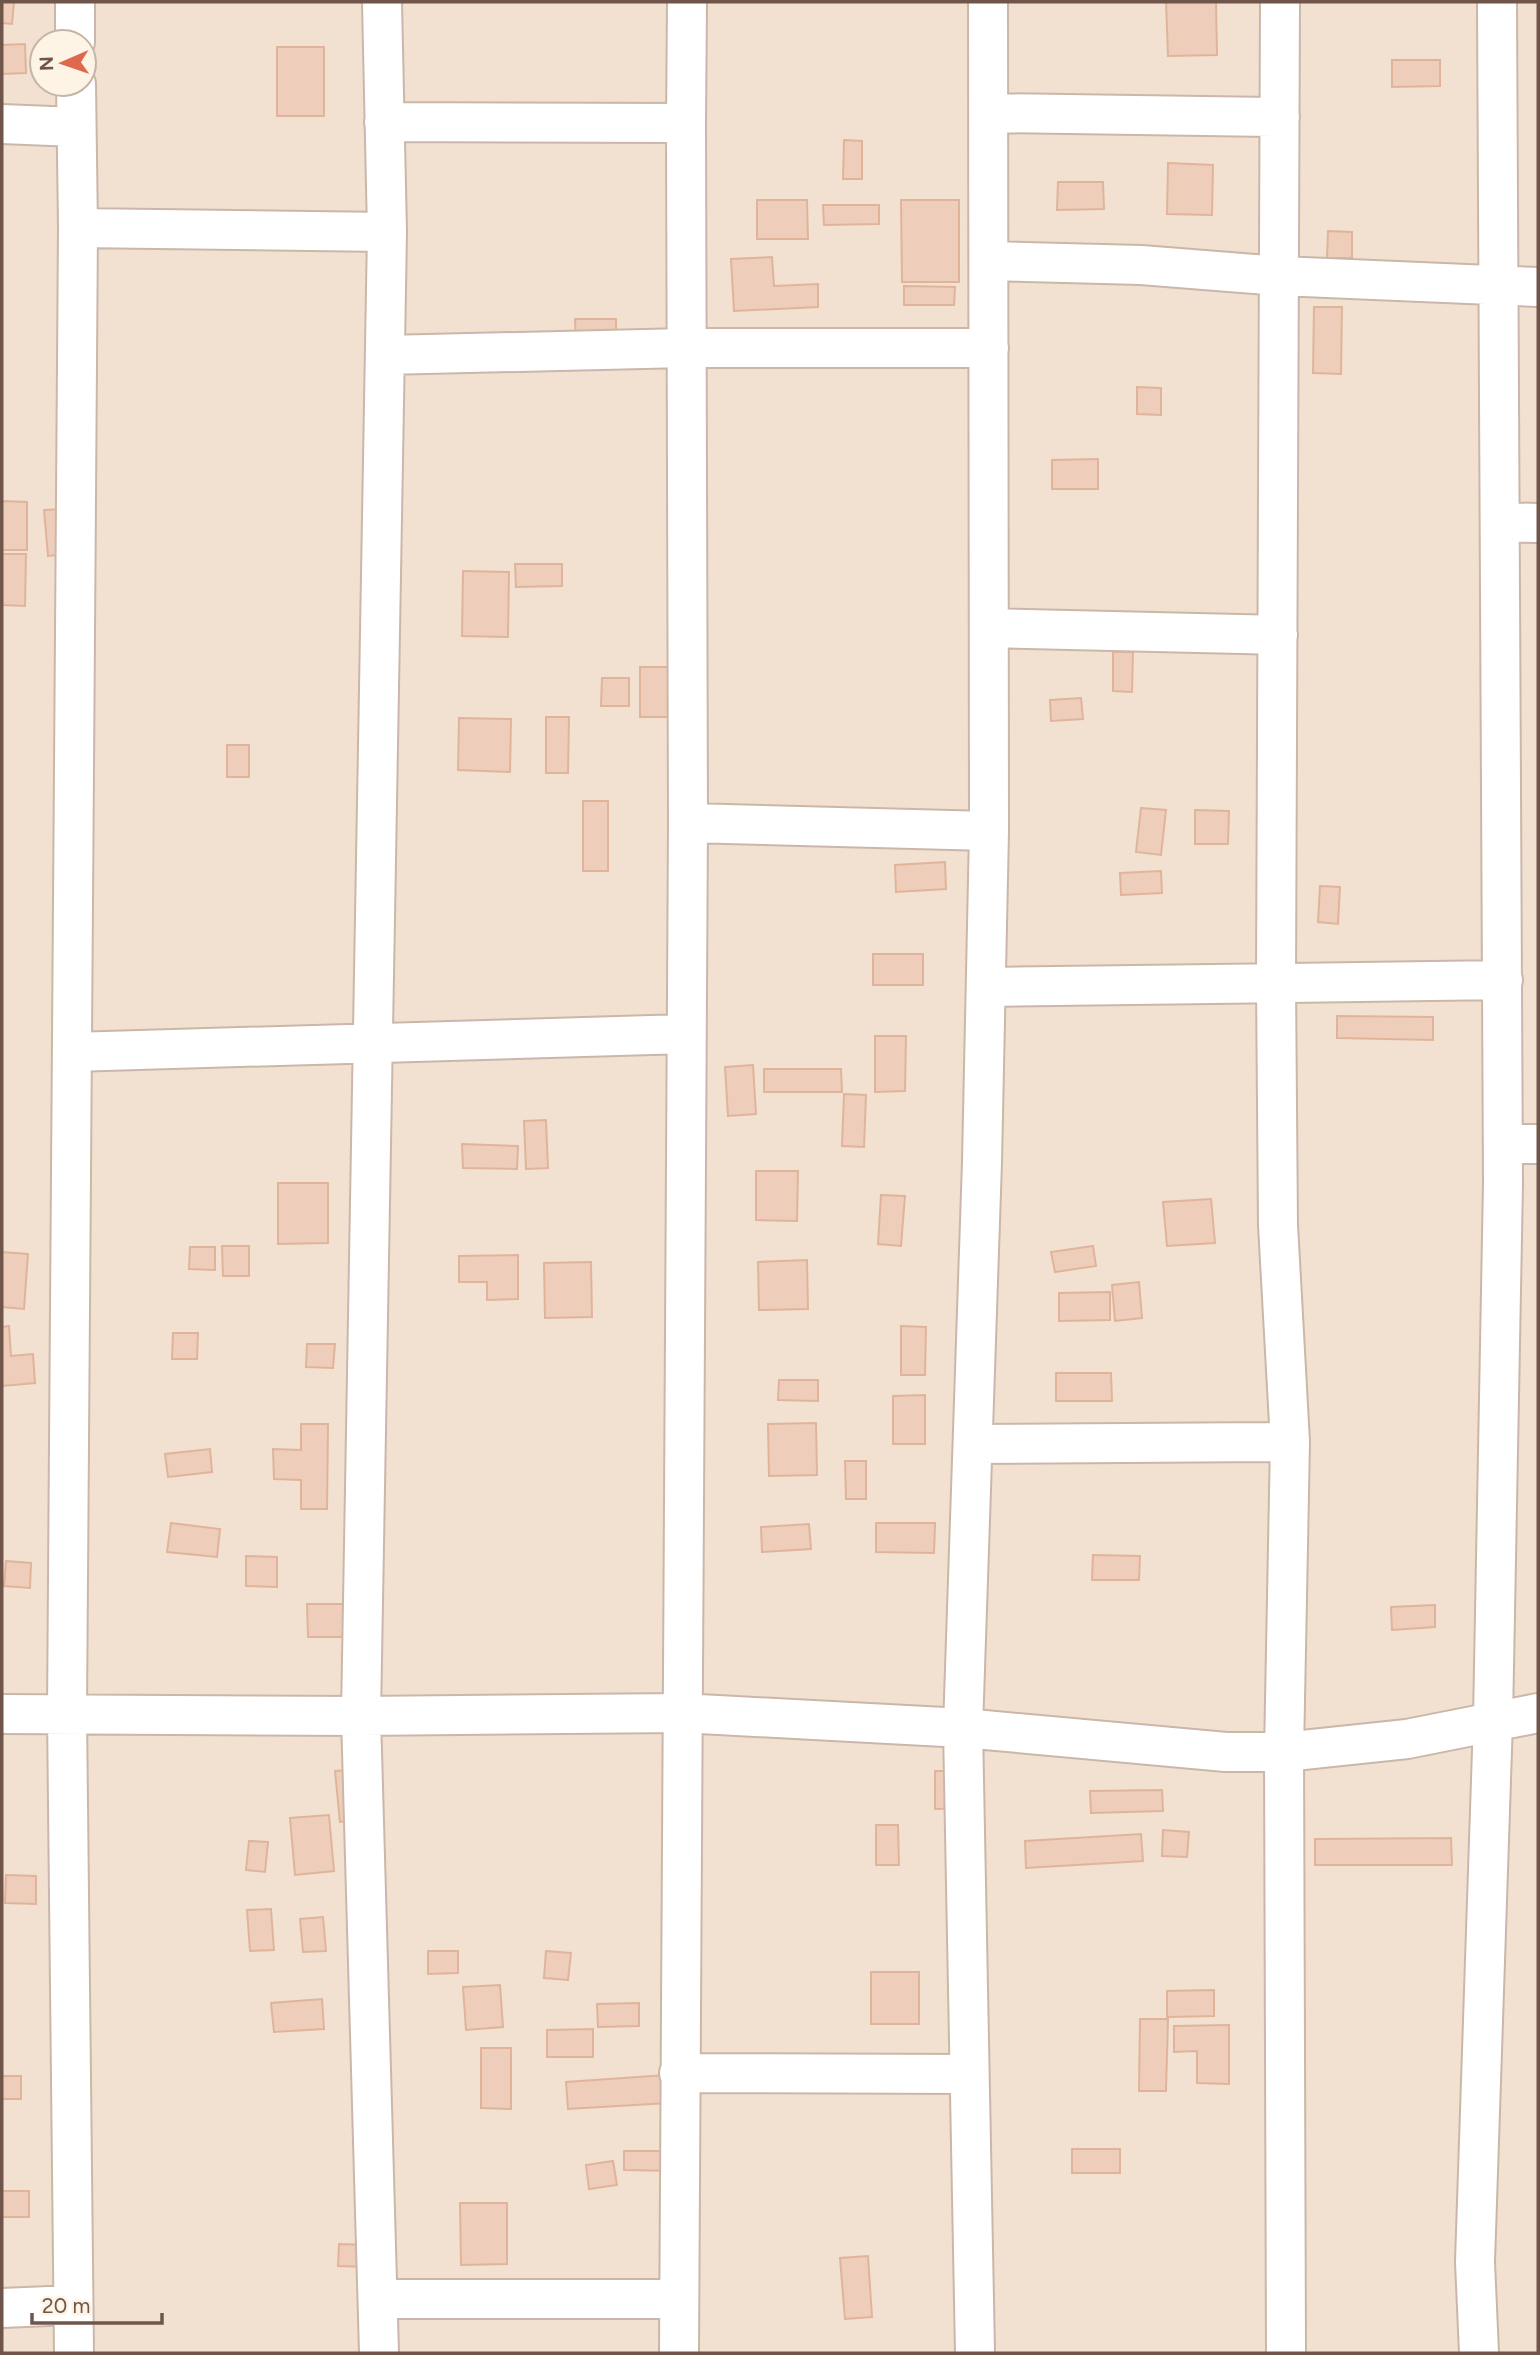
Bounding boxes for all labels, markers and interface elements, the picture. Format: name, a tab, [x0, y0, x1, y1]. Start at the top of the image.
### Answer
north arrow	[28, 28, 98, 98]
text: N	[35, 56, 58, 71]
scale bar	[32, 2282, 161, 2326]
text: 20 m	[42, 2293, 90, 2318]

